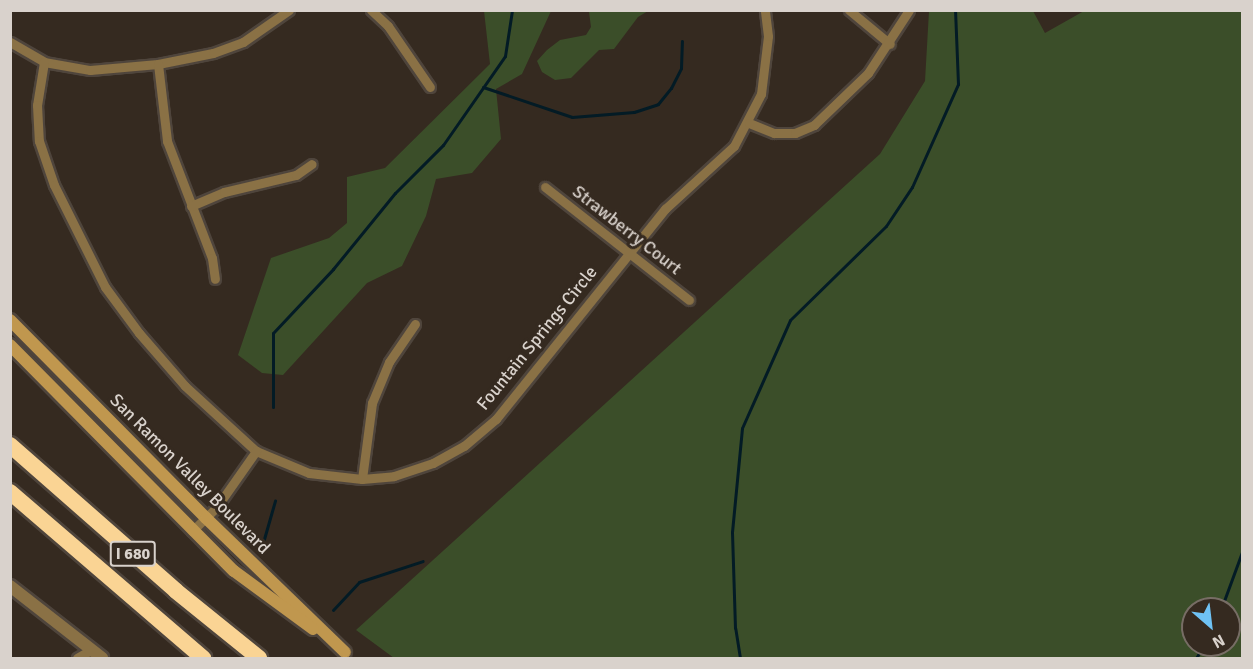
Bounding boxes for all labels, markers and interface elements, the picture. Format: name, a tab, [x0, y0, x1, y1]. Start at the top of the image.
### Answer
street label: Strawberry Court	[568, 181, 686, 279]
street label: Fountain Springs Circle	[472, 262, 602, 414]
street label: San Ramon Valley Boulevard	[105, 389, 275, 559]
road number: I 680	[109, 541, 157, 567]
north arrow	[1181, 597, 1241, 657]
text: N	[1209, 630, 1228, 653]

